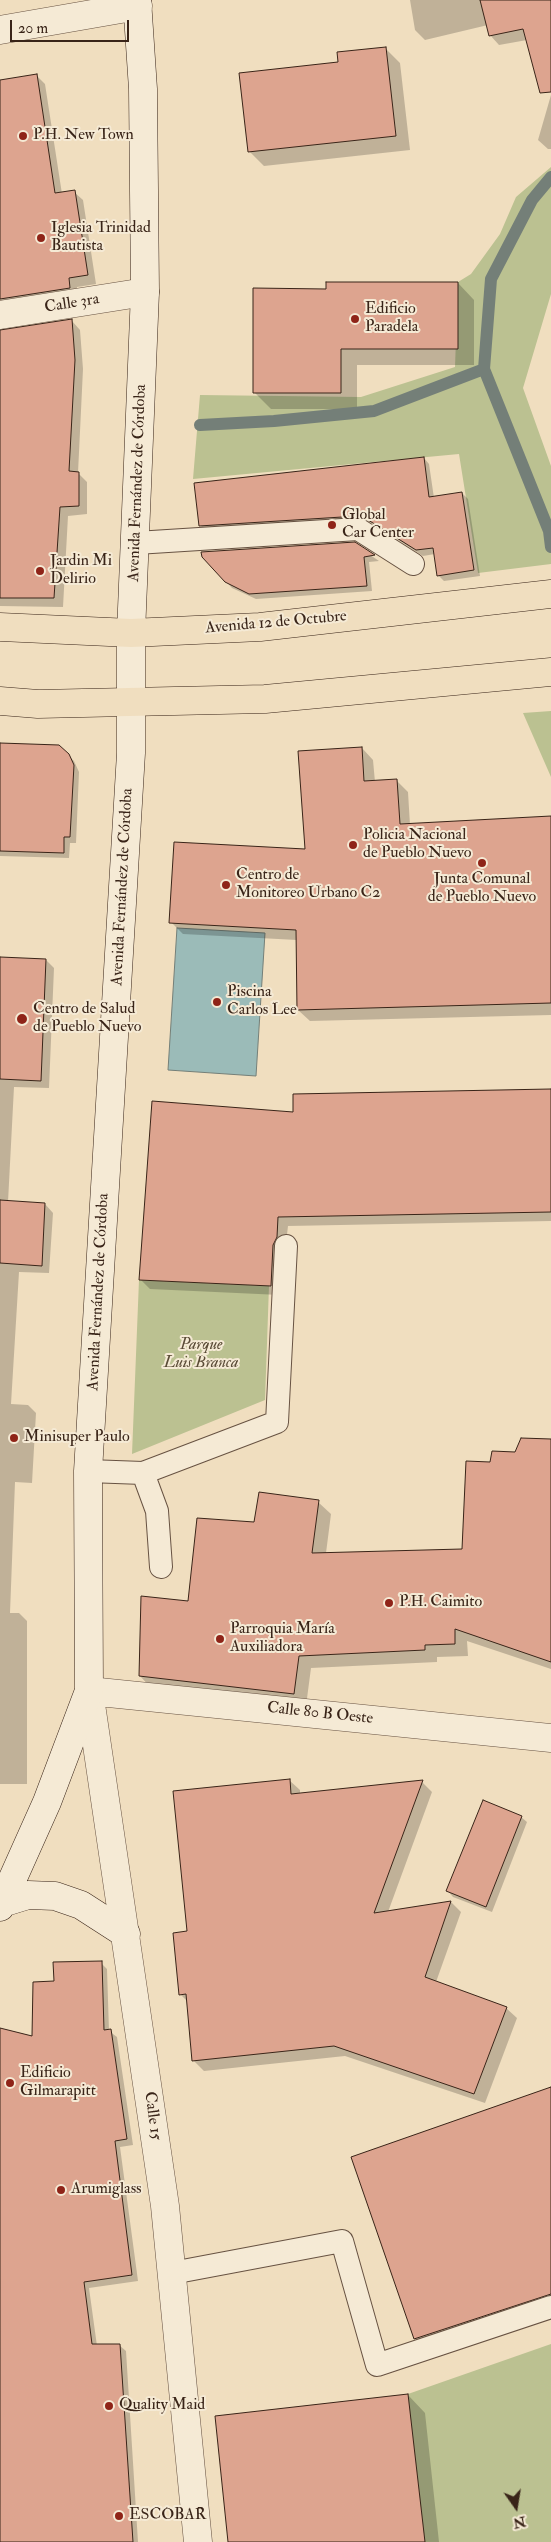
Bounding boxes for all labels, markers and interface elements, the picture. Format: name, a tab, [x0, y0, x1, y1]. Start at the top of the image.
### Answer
scale bar	[12, 10, 131, 42]
text: 20 m	[18, 19, 48, 38]
place label: P.H. New Town	[33, 126, 134, 146]
marker: P.H. New Town	[17, 130, 29, 142]
place label: Iglesia Trinidad Bautista	[51, 219, 151, 257]
marker: Iglesia Trinidad Bautista	[35, 232, 47, 244]
street label: Calle 3ra	[43, 290, 101, 318]
place label: Edificio Paradela	[365, 300, 418, 338]
marker: Edificio Paradela	[349, 313, 361, 325]
street label: Avenida Fernández de Córdoba	[125, 384, 151, 582]
place label: Global Car Center	[342, 506, 414, 544]
marker: Global Car Center	[326, 519, 338, 531]
place label: Jardin Mi Delirio	[50, 552, 112, 590]
marker: Jardin Mi Delirio	[34, 565, 46, 577]
street label: Avenida 12 de Octubre	[204, 607, 348, 639]
street label: Avenida Fernández de Córdoba	[108, 788, 138, 986]
place label: Policia Nacional de Pueblo Nuevo	[363, 826, 471, 864]
marker: Policia Nacional de Pueblo Nuevo	[347, 839, 359, 851]
marker: Junta Comunal de Pueblo Nuevo	[476, 857, 488, 869]
place label: Centro de Monitoreo Urbano C2	[236, 866, 380, 904]
place label: Junta Comunal de Pueblo Nuevo	[428, 870, 536, 908]
marker: Centro de Monitoreo Urbano C2	[220, 879, 232, 891]
place label: Piscina Carlos Lee	[227, 983, 297, 1021]
marker: Piscina Carlos Lee	[211, 996, 223, 1008]
place label: Centro de Salud de Pueblo Nuevo	[33, 1000, 141, 1038]
marker: Centro de Salud de Pueblo Nuevo	[15, 1012, 29, 1026]
street label: Avenida Fernández de Córdoba	[84, 1193, 114, 1391]
park label: Parque Luis Branca	[164, 1336, 238, 1374]
place label: Minisuper Paulo	[24, 1428, 130, 1448]
marker: Minisuper Paulo	[8, 1432, 20, 1444]
place label: P.H. Caimito	[399, 1593, 482, 1613]
marker: P.H. Caimito	[383, 1597, 395, 1609]
place label: Parroquia María Auxiliadora	[230, 1620, 335, 1658]
marker: Parroquia María Auxiliadora	[214, 1633, 226, 1645]
street label: Calle 80 B Oeste	[266, 1699, 374, 1729]
place label: Edificio Gilmarapitt	[20, 2064, 96, 2102]
marker: Edificio Gilmarapitt	[4, 2077, 16, 2089]
street label: Calle 15	[139, 2090, 165, 2142]
place label: Arumiglass	[71, 2180, 142, 2200]
marker: Arumiglass	[55, 2184, 67, 2196]
place label: Quality Maid	[119, 2396, 205, 2416]
marker: Quality Maid	[103, 2400, 115, 2412]
north arrow	[491, 2482, 541, 2532]
place label: ESCOBAR	[129, 2506, 206, 2526]
marker: ESCOBAR	[113, 2510, 125, 2522]
text: N	[511, 2512, 528, 2532]

